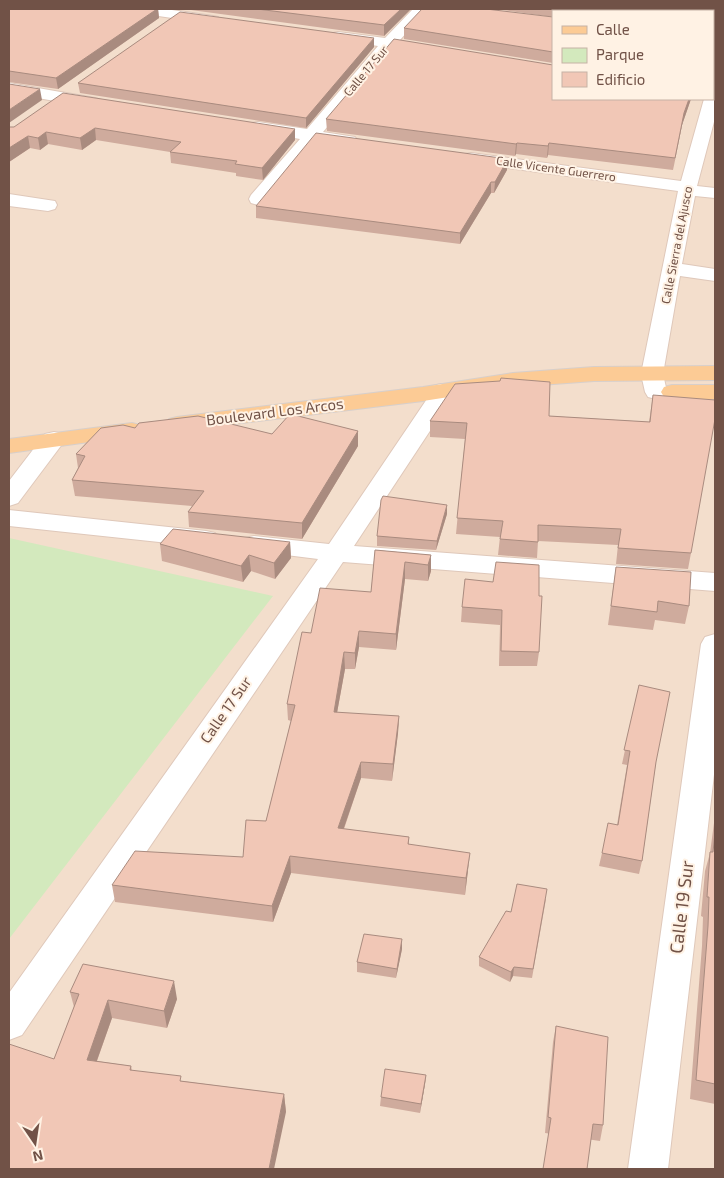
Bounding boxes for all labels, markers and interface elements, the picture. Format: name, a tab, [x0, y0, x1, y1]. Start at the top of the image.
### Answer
legend	[552, 10, 714, 100]
text: Calle	[596, 20, 630, 38]
street label: Calle 17 Sur	[340, 42, 391, 98]
text: Parque	[596, 45, 644, 63]
text: Edificio	[596, 70, 645, 88]
street label: Calle Vicente Guerrero	[495, 153, 617, 183]
street label: Calle Sierra del Ajusco	[658, 185, 695, 305]
street label: Boulevard Los Arcos	[205, 394, 344, 428]
street label: Calle 17 Sur	[196, 673, 255, 746]
street label: Calle 19 Sur	[664, 859, 698, 955]
north arrow	[10, 1118, 60, 1168]
text: N	[31, 1147, 45, 1166]

